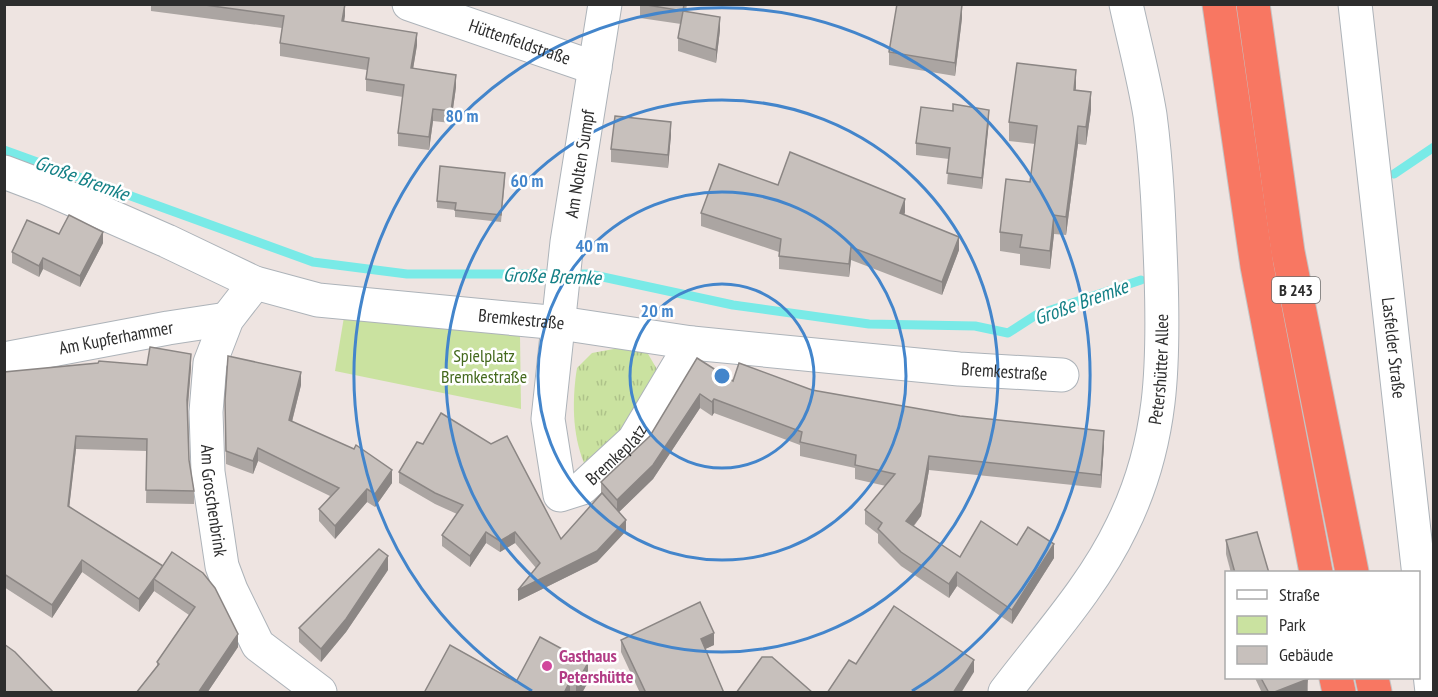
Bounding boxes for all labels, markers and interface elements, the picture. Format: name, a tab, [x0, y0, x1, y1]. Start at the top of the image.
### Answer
street label: Hüttenfeldstraße	[466, 13, 574, 70]
text: 80 m	[446, 104, 478, 127]
street label: Am Nolten Sumpf	[560, 107, 600, 220]
water label: Große Bremke	[31, 149, 134, 208]
text: 60 m	[511, 169, 543, 192]
text: 40 m	[576, 234, 608, 257]
water label: Große Bremke	[502, 261, 603, 291]
water label: Große Bremke	[1030, 272, 1133, 331]
road number: B 243	[1272, 277, 1320, 303]
street label: Lasfelder Straße	[1377, 296, 1411, 400]
text: 20 m	[641, 299, 673, 322]
street label: Bremkestraße	[477, 303, 566, 335]
street label: Petershütter Allee	[1143, 314, 1173, 426]
street label: Am Kupferhammer	[57, 315, 175, 359]
park label: Spielplatz Bremkestraße	[441, 344, 527, 388]
street label: Bremkestraße	[961, 357, 1048, 385]
centre of rings	[712, 366, 732, 386]
street label: Bremkeplatz	[581, 420, 652, 490]
street label: Am Groschenbrink	[196, 444, 232, 558]
legend	[1225, 571, 1420, 679]
text: Straße	[1279, 583, 1320, 606]
text: Park	[1279, 613, 1306, 636]
text: Gebäude	[1279, 643, 1333, 666]
place label: Gasthaus Petershütte	[559, 644, 634, 688]
marker: Gasthaus Petershütte	[540, 659, 554, 673]

